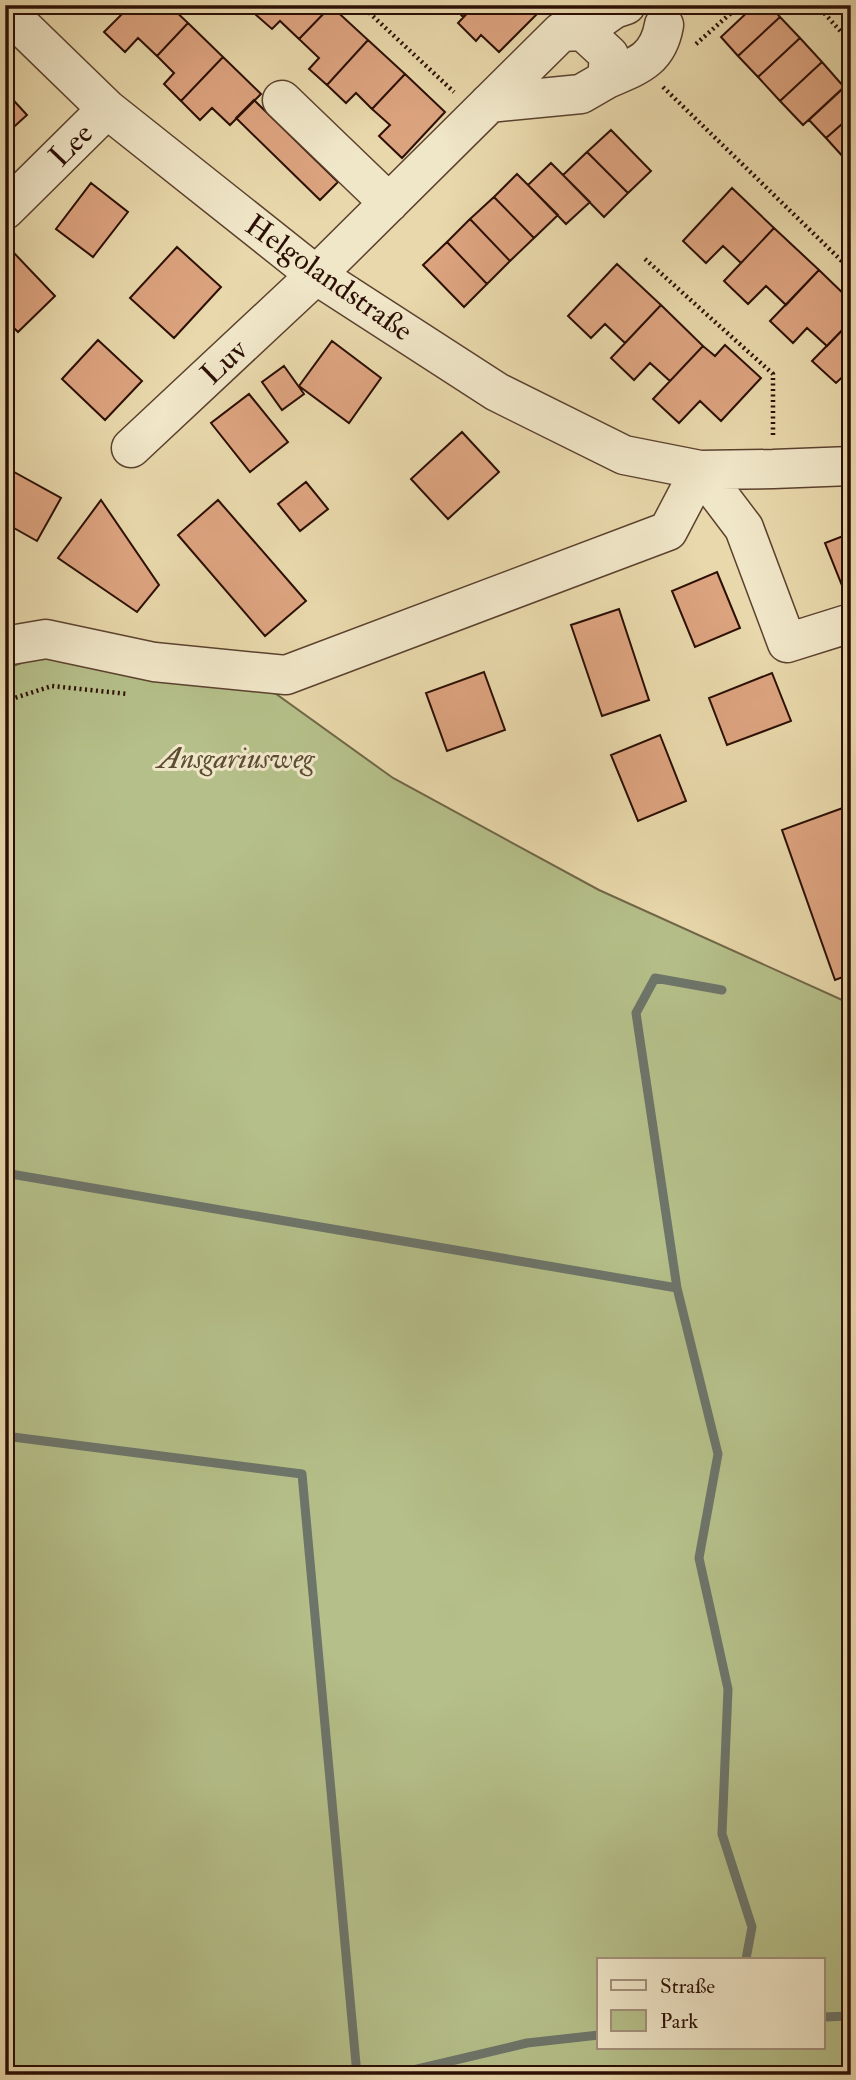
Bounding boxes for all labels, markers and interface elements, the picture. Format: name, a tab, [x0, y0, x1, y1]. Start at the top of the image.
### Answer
street label: Lee	[41, 115, 101, 175]
street label: Helgolandstraße	[238, 207, 420, 349]
street label: Luv	[193, 331, 256, 393]
park label: Ansgariusweg	[155, 740, 316, 777]
legend	[597, 1958, 824, 2048]
text: Straße	[660, 1973, 715, 2000]
text: Park	[660, 2008, 698, 2035]

